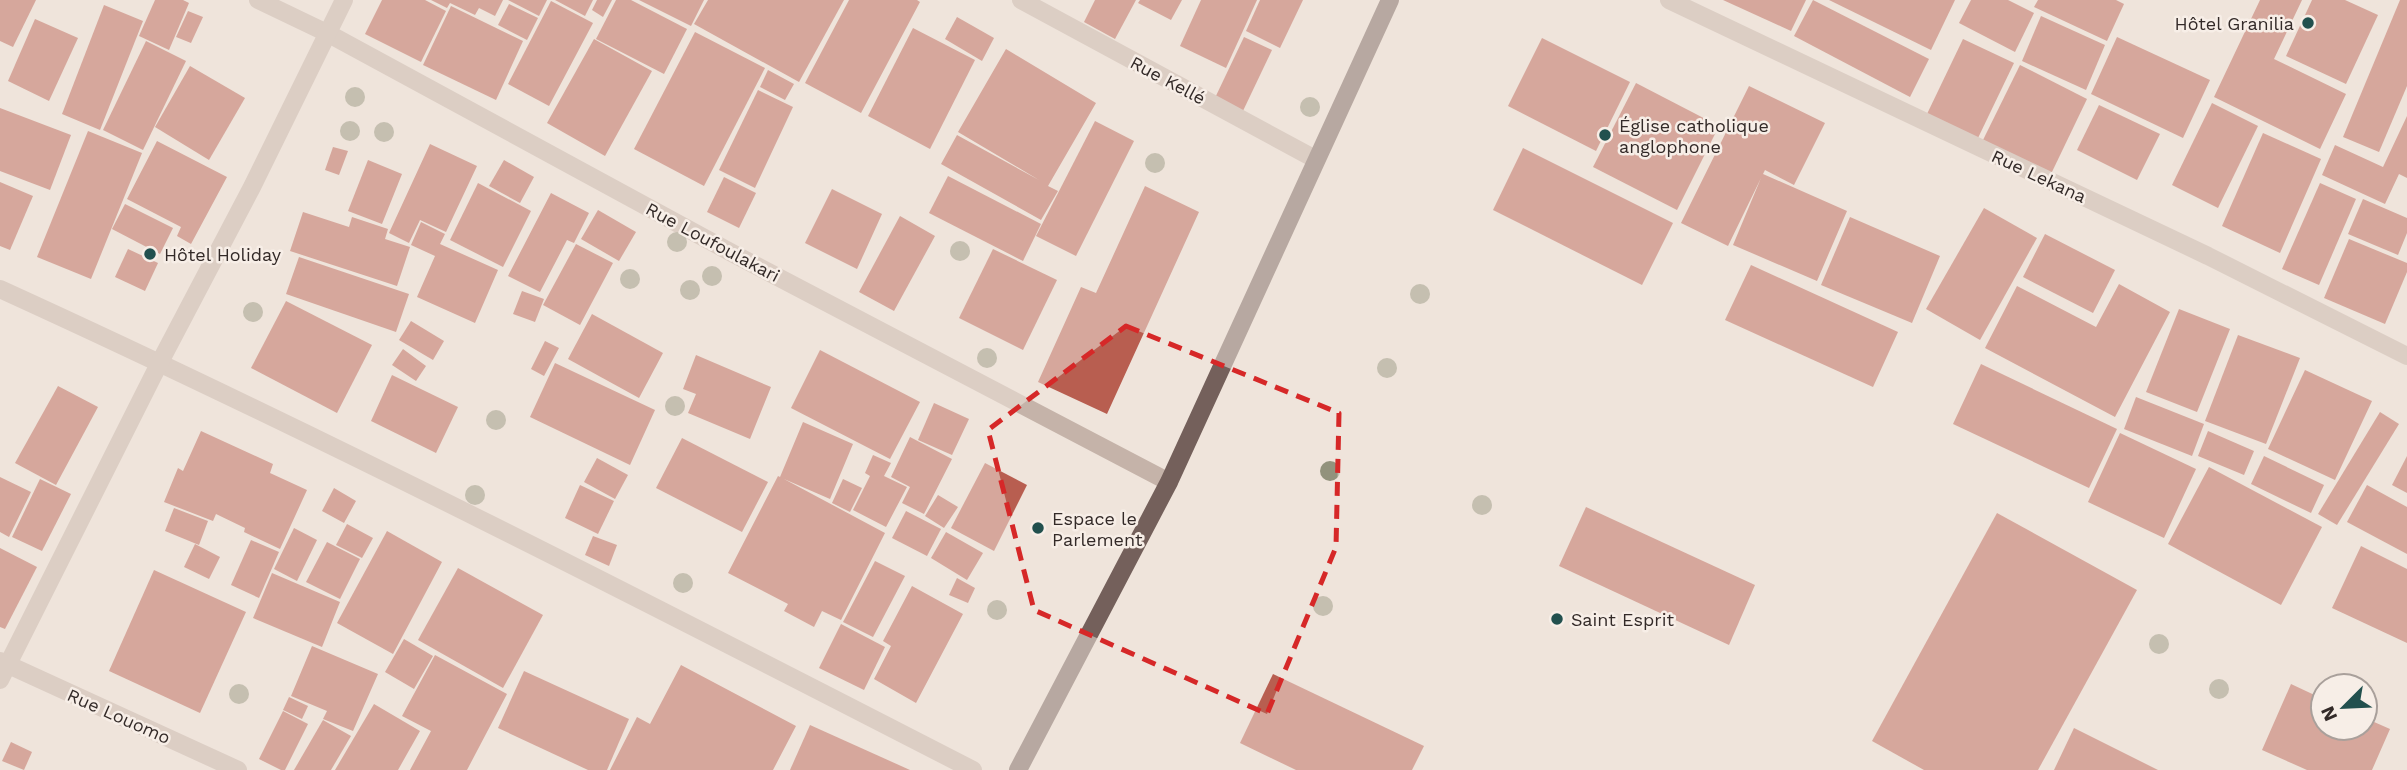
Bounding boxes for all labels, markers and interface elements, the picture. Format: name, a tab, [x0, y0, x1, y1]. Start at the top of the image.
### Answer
place label: Hôtel Granilia	[2175, 13, 2294, 34]
marker: Hôtel Granilia	[2300, 15, 2316, 31]
street label: Rue Kellé	[1127, 51, 1209, 109]
place label: Église catholique anglophone	[1619, 115, 1769, 157]
marker: Église catholique anglophone	[1597, 127, 1613, 143]
street label: Rue Lekana	[1988, 145, 2090, 207]
street label: Rue Loufoulakari	[642, 198, 784, 286]
place label: Hôtel Holiday	[164, 244, 282, 265]
marker: Hôtel Holiday	[142, 246, 158, 262]
place label: Espace le Parlement	[1052, 508, 1143, 550]
marker: Espace le Parlement	[1030, 520, 1046, 536]
place label: Saint Esprit	[1571, 609, 1674, 630]
marker: Saint Esprit	[1549, 611, 1565, 627]
north arrow	[2309, 672, 2379, 742]
street label: Rue Louomo	[64, 684, 174, 748]
text: N	[2316, 703, 2342, 725]

